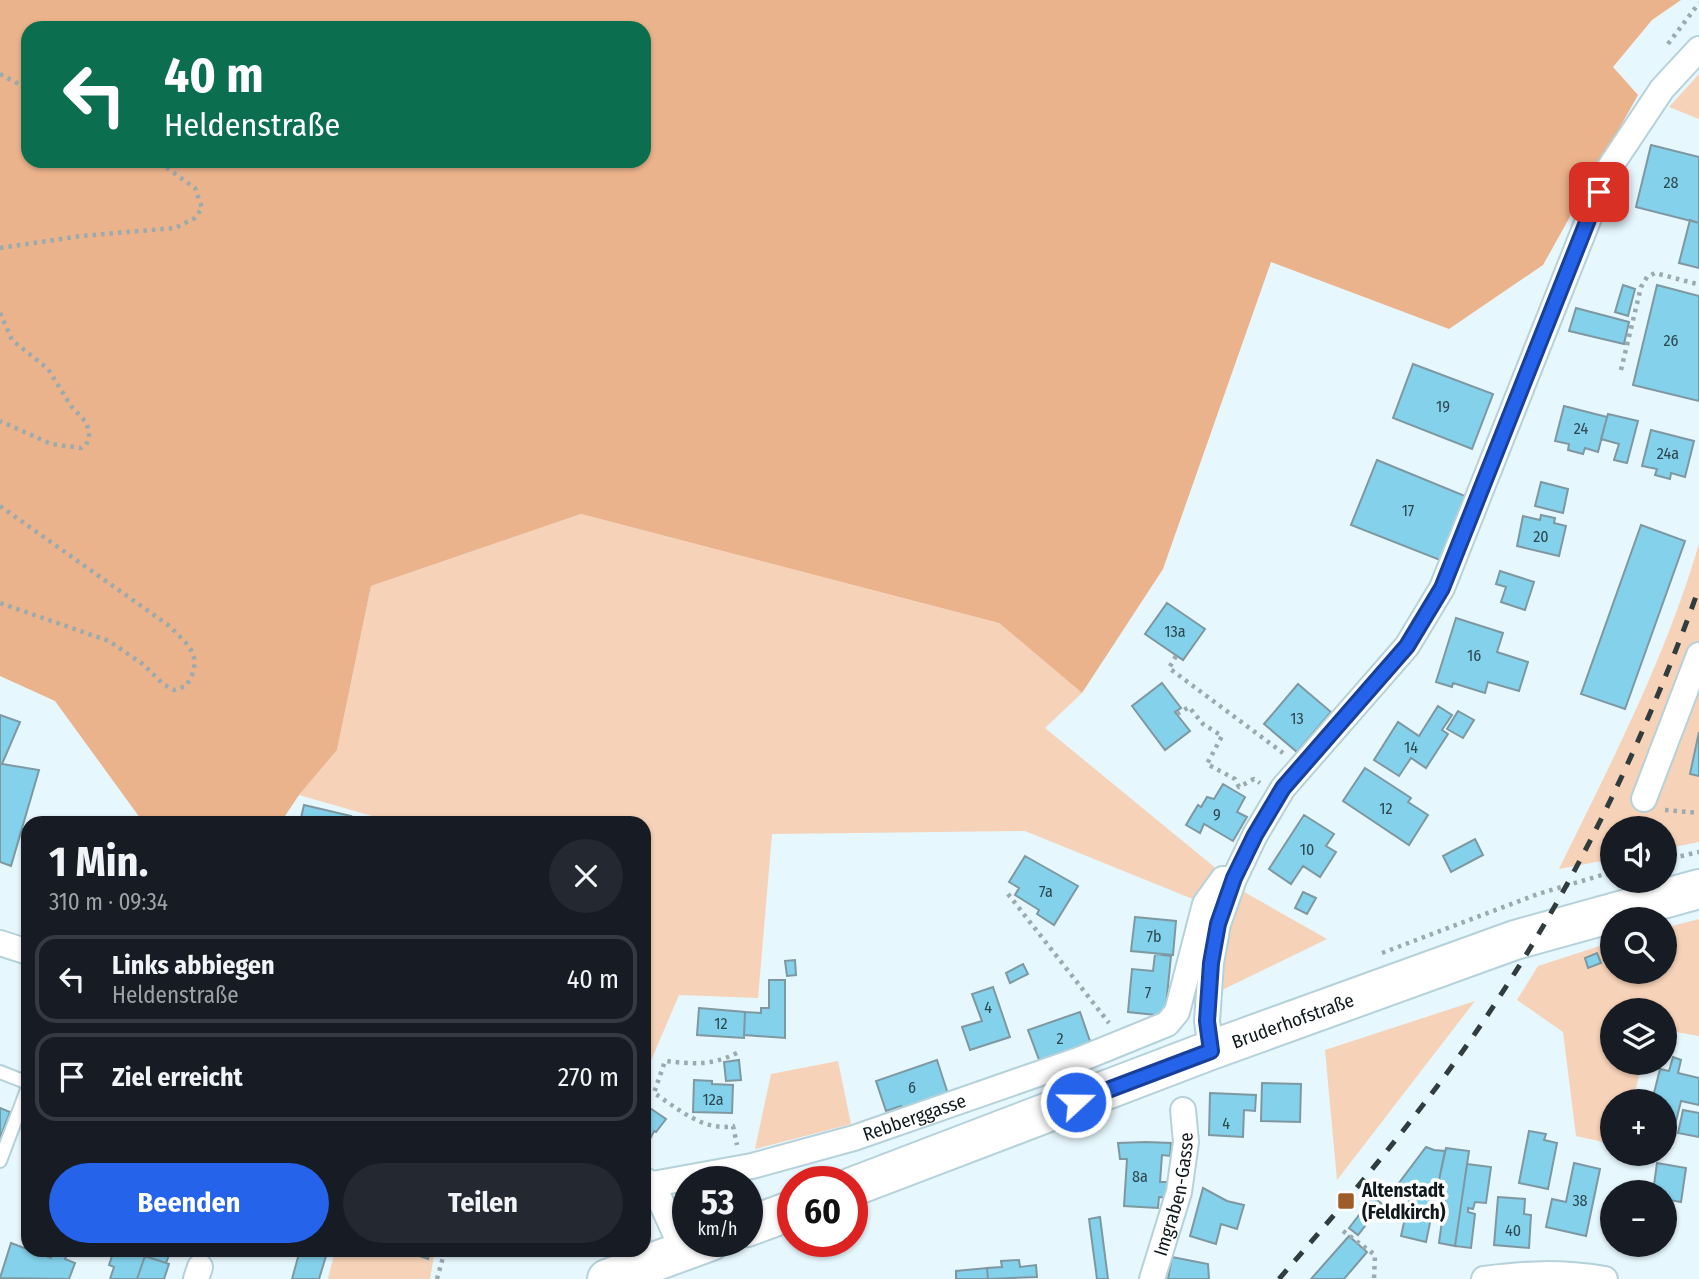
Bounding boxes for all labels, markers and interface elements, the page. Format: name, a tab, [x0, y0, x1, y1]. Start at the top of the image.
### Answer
text: 40 m	[164, 46, 264, 105]
icon: left	[49, 49, 140, 140]
text: Heldenstraße	[164, 106, 340, 144]
pin	[1569, 162, 1629, 222]
icon: arrive	[1580, 173, 1618, 211]
house number: 28	[1663, 173, 1679, 192]
house number: 26	[1664, 331, 1679, 350]
house number: 19	[1436, 397, 1450, 416]
house number: 24	[1574, 419, 1588, 438]
house number: 24a	[1657, 444, 1679, 463]
house number: 17	[1402, 501, 1415, 520]
house number: 20	[1533, 527, 1549, 546]
house number: 13a	[1164, 622, 1186, 641]
house number: 16	[1467, 646, 1481, 665]
house number: 13	[1290, 709, 1304, 728]
house number: 14	[1404, 738, 1418, 757]
house number: 12	[1379, 799, 1393, 818]
house number: 9	[1213, 805, 1221, 824]
map controls	[1600, 816, 1677, 1257]
button: sound	[1600, 816, 1677, 893]
text: 1 Min.	[49, 837, 148, 887]
button: close	[549, 839, 623, 913]
house number: 10	[1300, 840, 1314, 859]
house number: 7a	[1039, 882, 1053, 901]
text: 310 m · 09:34	[49, 888, 168, 916]
button: search	[1600, 907, 1677, 984]
house number: 7b	[1147, 927, 1162, 946]
text: Links abbiegen	[112, 950, 275, 981]
icon: left	[53, 960, 91, 998]
text: 40 m	[567, 964, 619, 995]
text: Heldenstraße	[112, 981, 239, 1009]
house number: 7	[1145, 983, 1152, 1002]
street label: Bruderhofstraße	[1228, 988, 1357, 1053]
house number: 4	[984, 998, 992, 1017]
button: layers	[1600, 998, 1677, 1075]
house number: 12	[714, 1014, 728, 1033]
house number: 2	[1056, 1029, 1064, 1048]
icon: arrive	[53, 1058, 91, 1096]
text: Ziel erreicht	[112, 1062, 243, 1093]
text: 270 m	[558, 1062, 619, 1093]
position arrow	[1039, 1065, 1113, 1139]
house number: 6	[908, 1078, 916, 1097]
street label: Rebberggasse	[860, 1088, 969, 1146]
button: +	[1600, 1089, 1677, 1166]
house number: 12a	[702, 1090, 724, 1109]
house number: 4	[1222, 1114, 1230, 1133]
street label: Imgraben-Gasse	[1148, 1132, 1197, 1259]
button: Beenden	[49, 1163, 329, 1243]
button: Teilen	[343, 1163, 623, 1243]
speed limit sign: 60	[777, 1166, 868, 1257]
house number: 8a	[1132, 1167, 1148, 1186]
place label: Altenstadt (Feldkirch)	[1361, 1179, 1446, 1224]
button: −	[1600, 1180, 1677, 1257]
text: 53	[701, 1181, 734, 1223]
marker: Altenstadt (Feldkirch)	[1336, 1191, 1356, 1211]
house number: 38	[1572, 1191, 1588, 1210]
text: km/h	[697, 1218, 738, 1240]
house number: 40	[1505, 1221, 1521, 1240]

